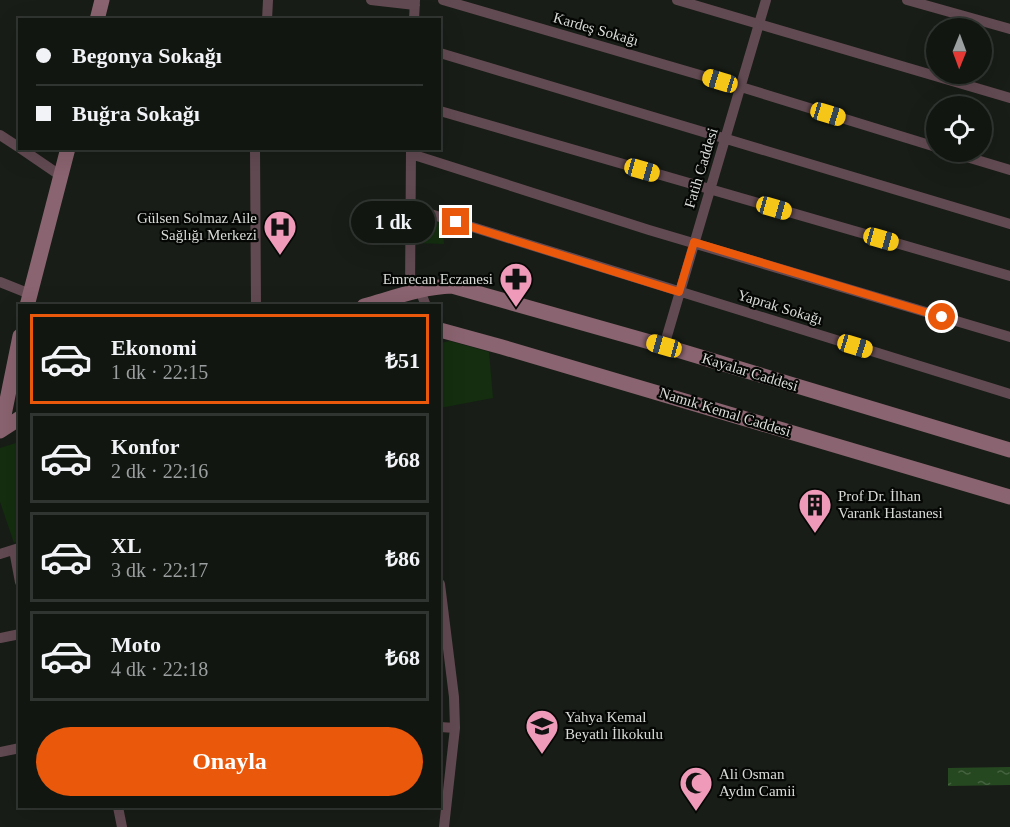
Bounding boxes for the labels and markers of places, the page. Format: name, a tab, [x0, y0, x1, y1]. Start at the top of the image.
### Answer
hospital icon: Gülsen Solmaz Aile Sağlığı Merkezi	[262, 209, 298, 256]
place label: Gülsen Solmaz Aile Sağlığı Merkezi	[137, 210, 257, 243]
pharmacy icon: Emrecan Eczanesi	[498, 261, 534, 308]
place label: Emrecan Eczanesi	[383, 271, 493, 287]
building icon: Prof Dr. İlhan Varank Hastanesi	[797, 487, 833, 534]
place label: Prof Dr. İlhan Varank Hastanesi	[838, 488, 943, 521]
school or university icon: Yahya Kemal Beyatlı İlkokulu	[524, 708, 560, 755]
place label: Yahya Kemal Beyatlı İlkokulu	[565, 709, 663, 742]
mosque icon: Ali Osman Aydın Camii	[678, 765, 714, 812]
place label: Ali Osman Aydın Camii	[719, 766, 796, 799]

